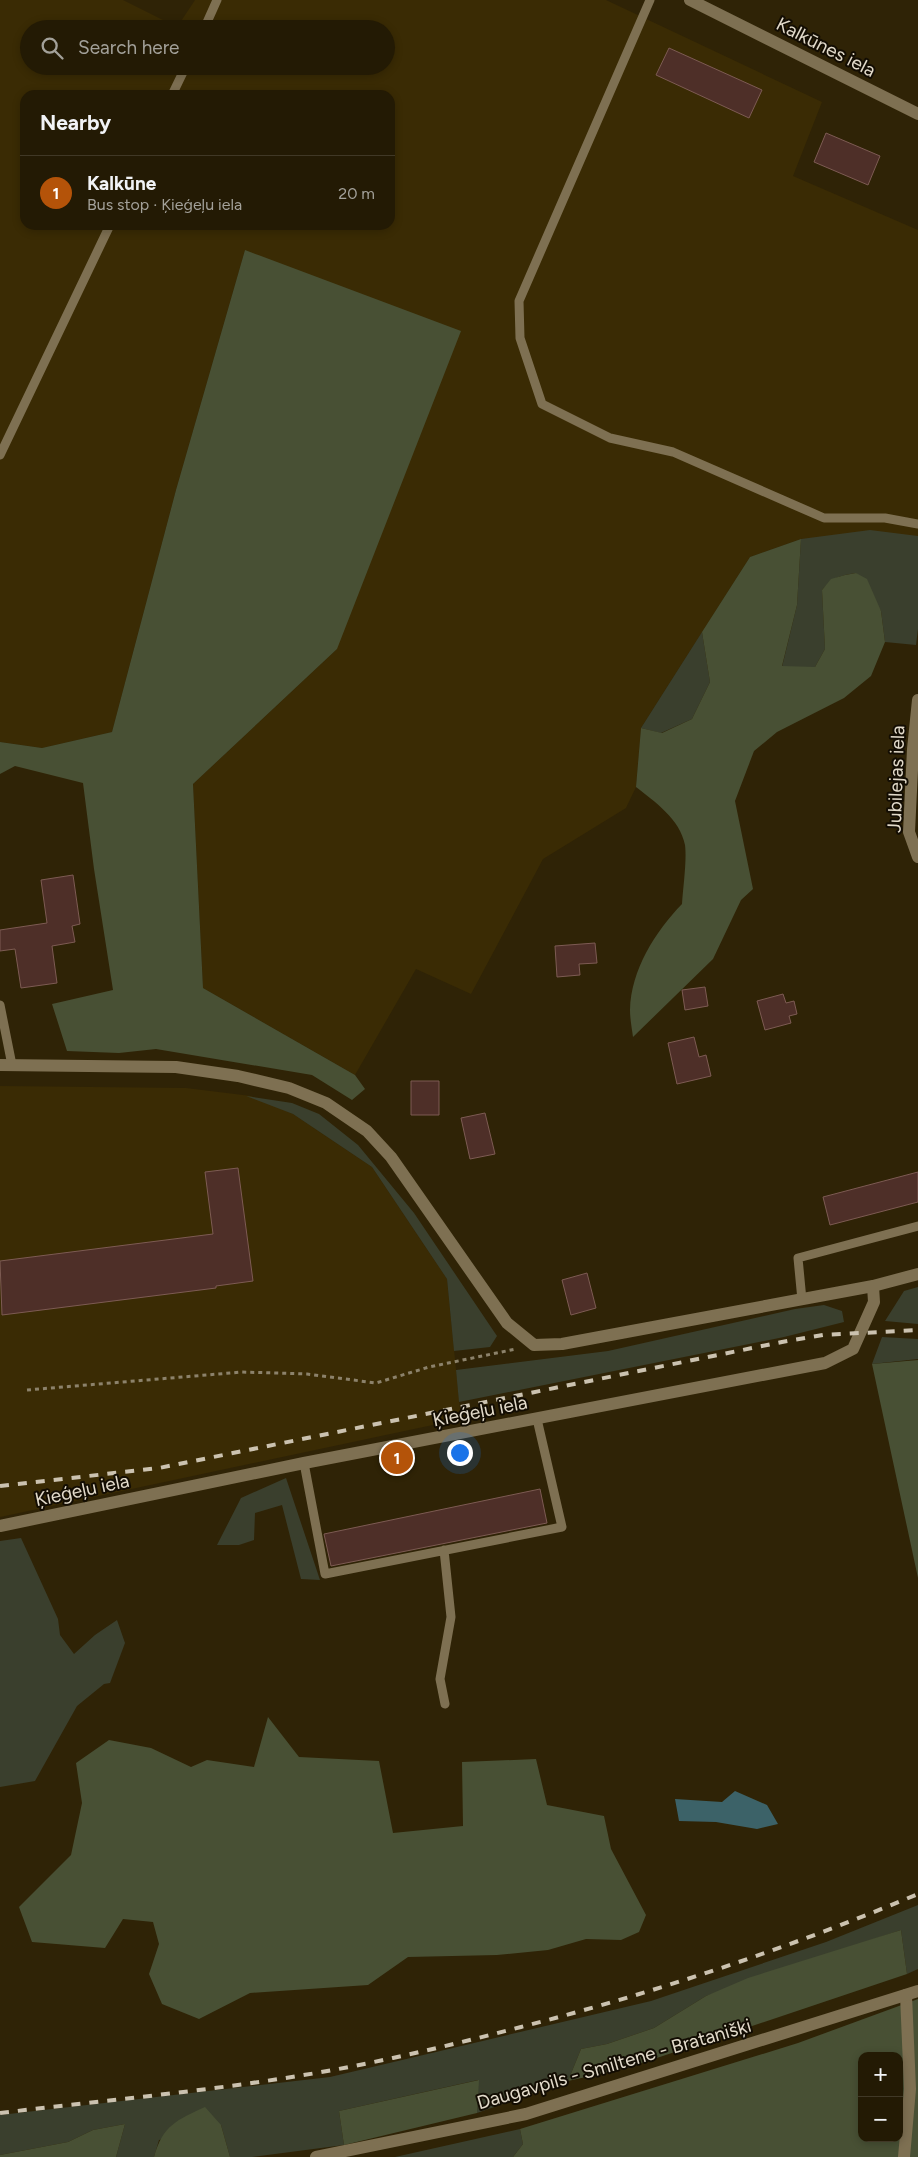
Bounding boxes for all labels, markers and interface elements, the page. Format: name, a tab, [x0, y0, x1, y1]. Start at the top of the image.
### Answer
street label: Kalkūnes iela	[773, 12, 879, 82]
search box	[20, 20, 395, 75]
icon: search	[38, 34, 66, 62]
text: Search here	[78, 36, 180, 59]
text: Nearby	[40, 110, 111, 135]
text: Kalkūne	[87, 172, 156, 195]
text: 1	[53, 184, 59, 203]
text: 20 m	[338, 184, 375, 203]
text: Bus stop · Ķieģeļu iela	[87, 195, 242, 214]
street label: Jubilejas iela	[883, 725, 909, 833]
street label: Ķieģeļu iela	[431, 1391, 529, 1431]
pin: 1	[381, 1439, 413, 1477]
your location	[447, 1440, 473, 1466]
street label: Ķieģeļu iela	[33, 1469, 131, 1511]
street label: Daugavpils - Smiltene - Bratanišķi	[474, 2014, 754, 2114]
map controls	[858, 2052, 903, 2142]
button: +	[858, 2052, 903, 2097]
button: −	[858, 2097, 903, 2142]

